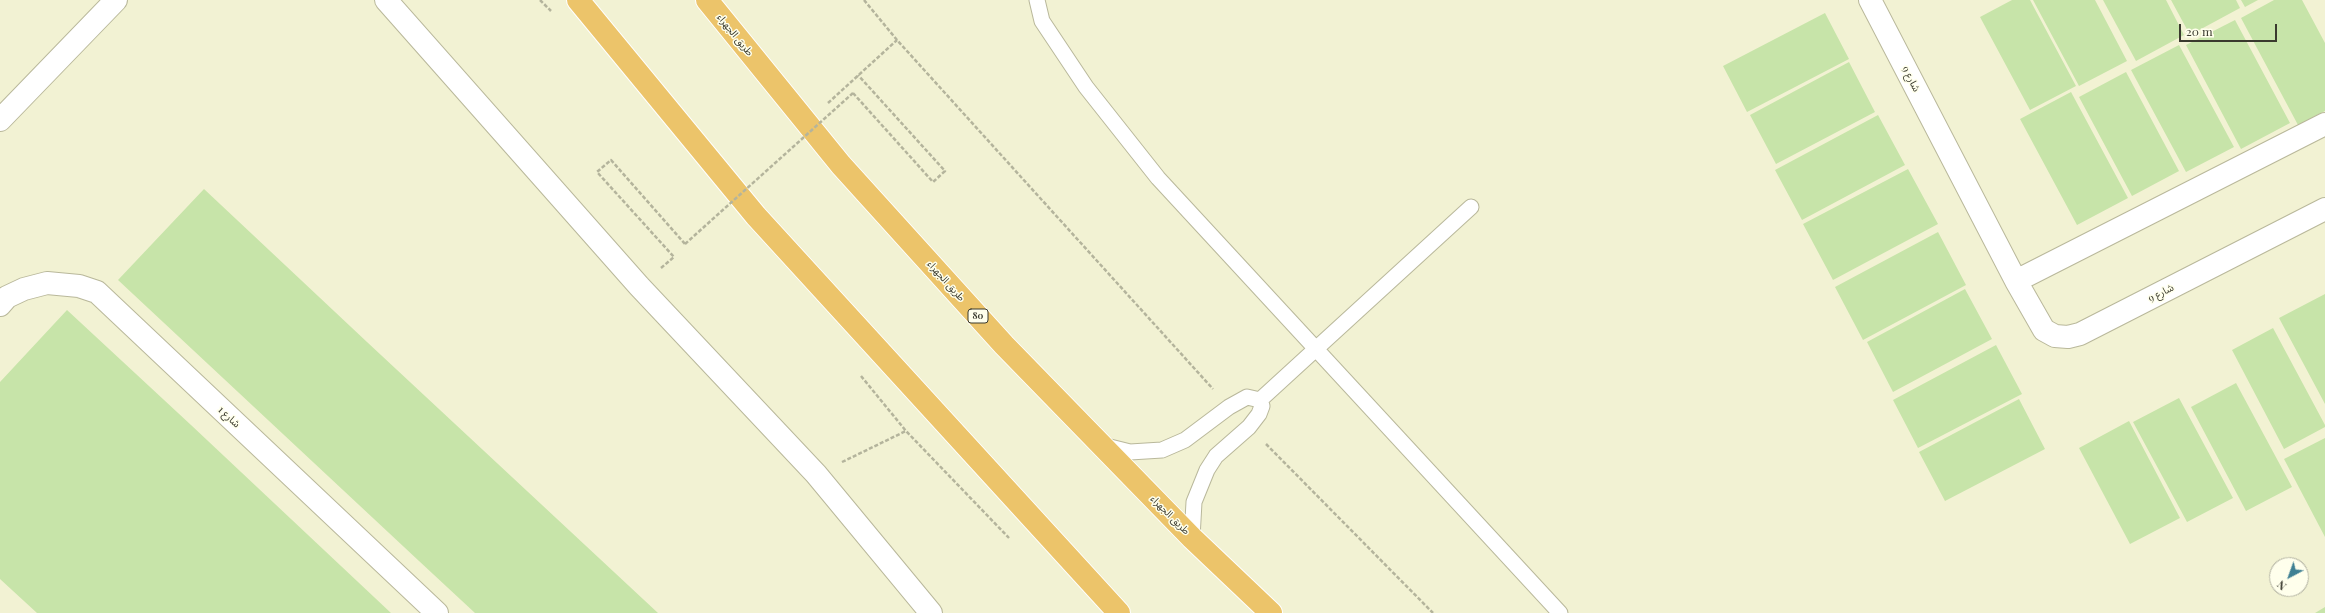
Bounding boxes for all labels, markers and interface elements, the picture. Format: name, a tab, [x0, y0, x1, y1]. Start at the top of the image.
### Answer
street label: طريق الجهراء	[714, 12, 756, 58]
scale bar	[2181, 16, 2279, 42]
text: 20 m	[2186, 23, 2213, 39]
street label: شارع 9	[1900, 64, 1922, 94]
street label: طريق الجهراء	[925, 258, 967, 304]
street label: شارع 9	[2146, 282, 2176, 304]
road number: 80	[968, 309, 988, 323]
street label: شارع 1	[216, 404, 242, 430]
street label: طريق الجهراء	[1148, 493, 1192, 537]
north arrow	[2269, 557, 2309, 597]
text: N	[2274, 577, 2289, 594]

